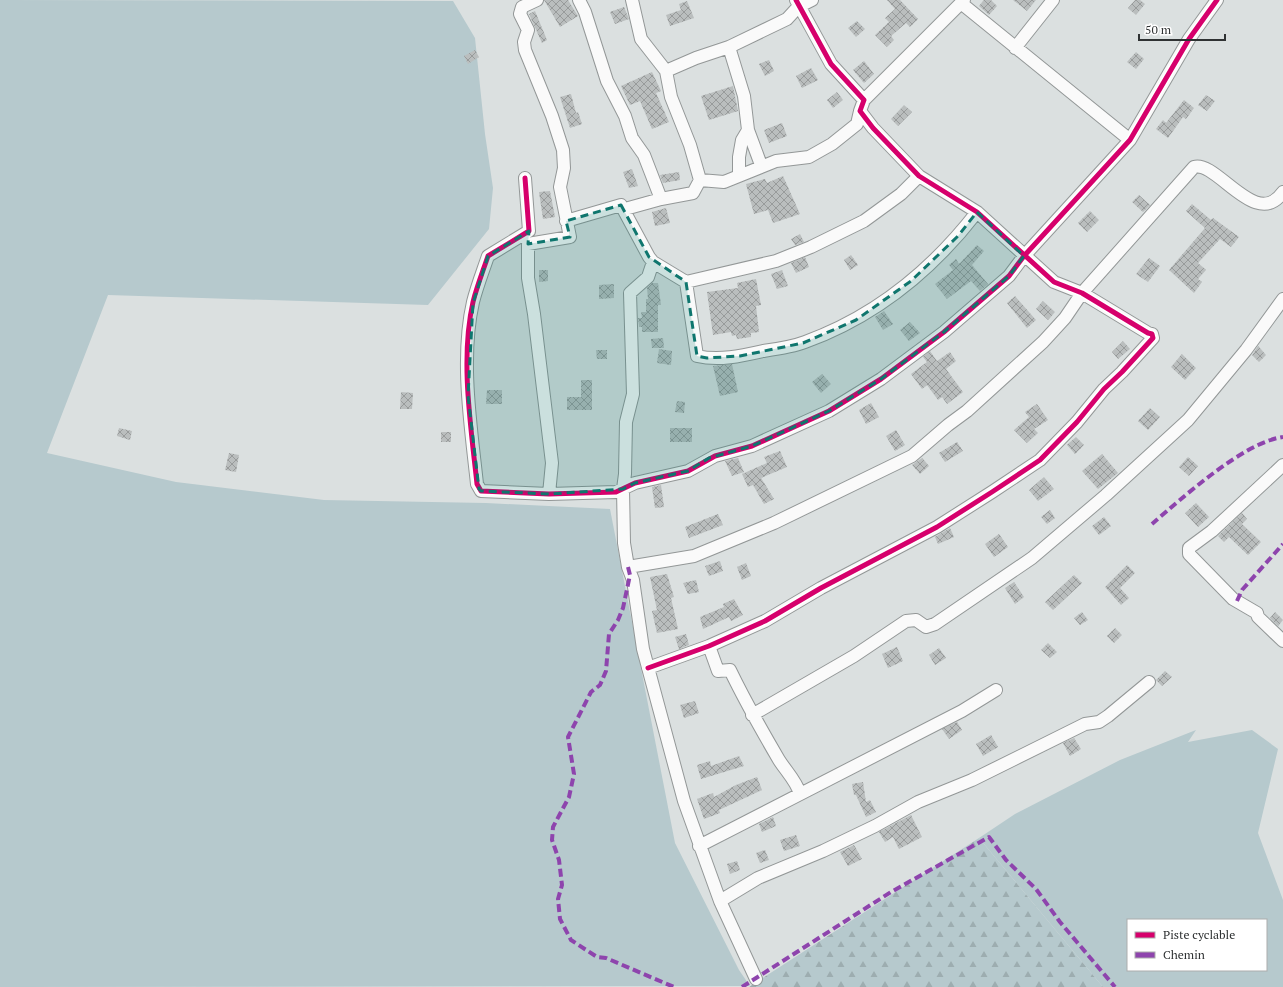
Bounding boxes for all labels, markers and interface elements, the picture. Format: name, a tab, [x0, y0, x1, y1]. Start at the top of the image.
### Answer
scale bar	[1139, 16, 1225, 42]
text: 50 m	[1145, 22, 1172, 37]
legend	[1127, 919, 1267, 971]
text: Piste cyclable	[1163, 927, 1235, 942]
text: Chemin	[1163, 947, 1205, 962]

